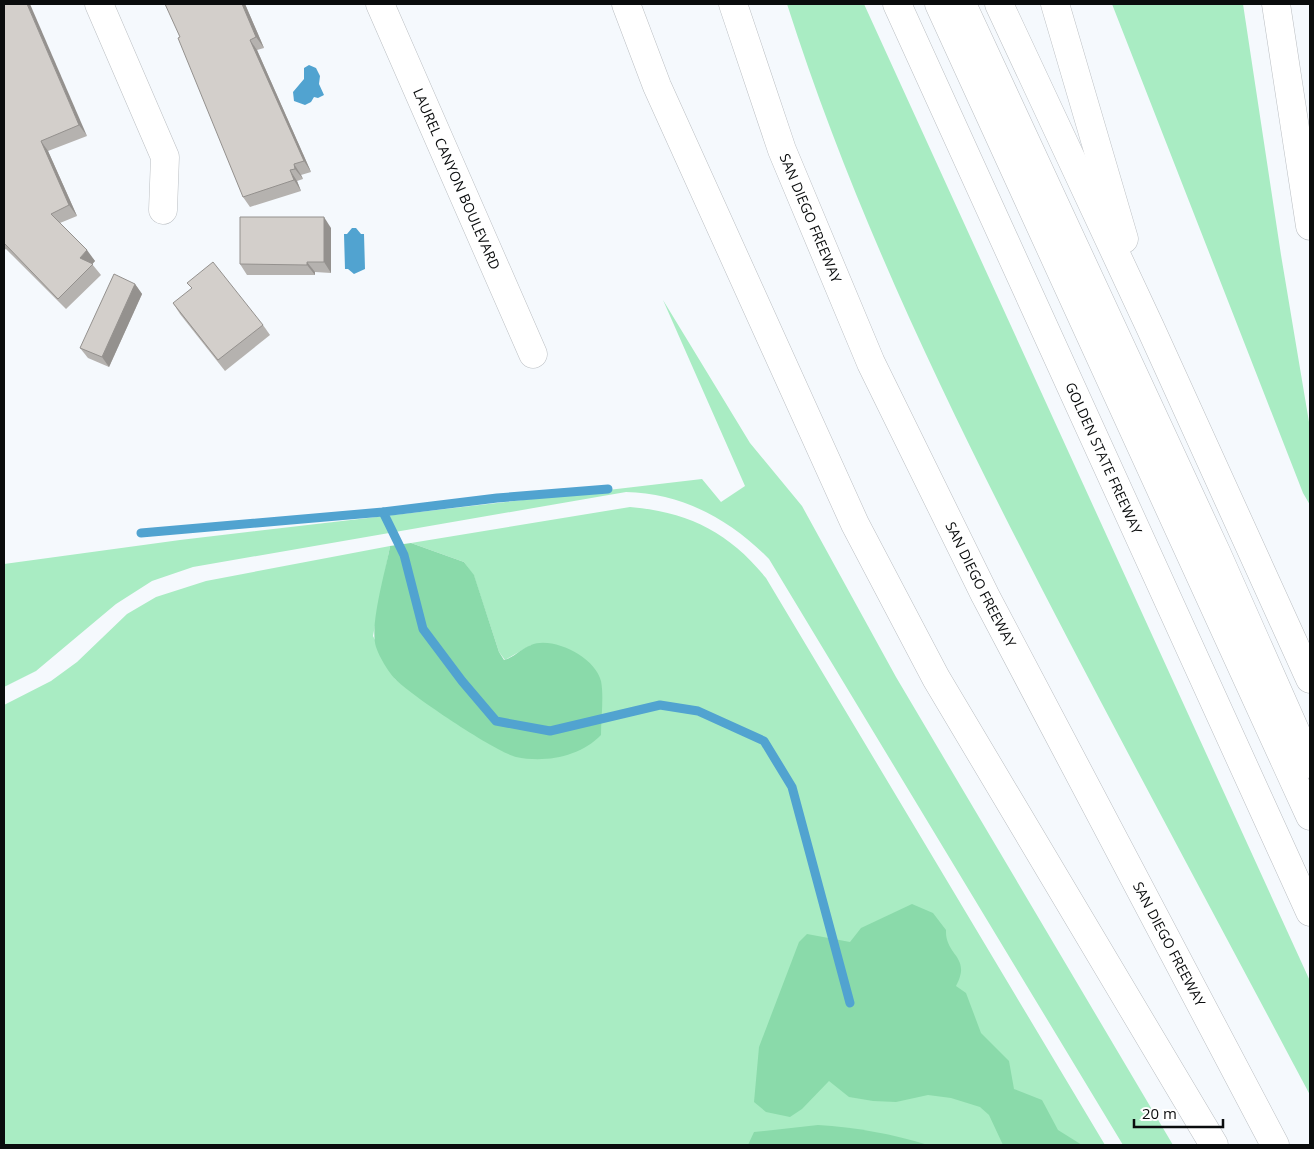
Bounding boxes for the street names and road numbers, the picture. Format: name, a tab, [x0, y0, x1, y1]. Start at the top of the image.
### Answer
street label: LAUREL CANYON BOULEVARD	[409, 85, 505, 272]
street label: SAN DIEGO FREEWAY	[776, 151, 846, 286]
street label: GOLDEN STATE FREEWAY	[1061, 379, 1147, 537]
street label: SAN DIEGO FREEWAY	[941, 518, 1021, 651]
street label: SAN DIEGO FREEWAY	[1129, 878, 1210, 1010]

